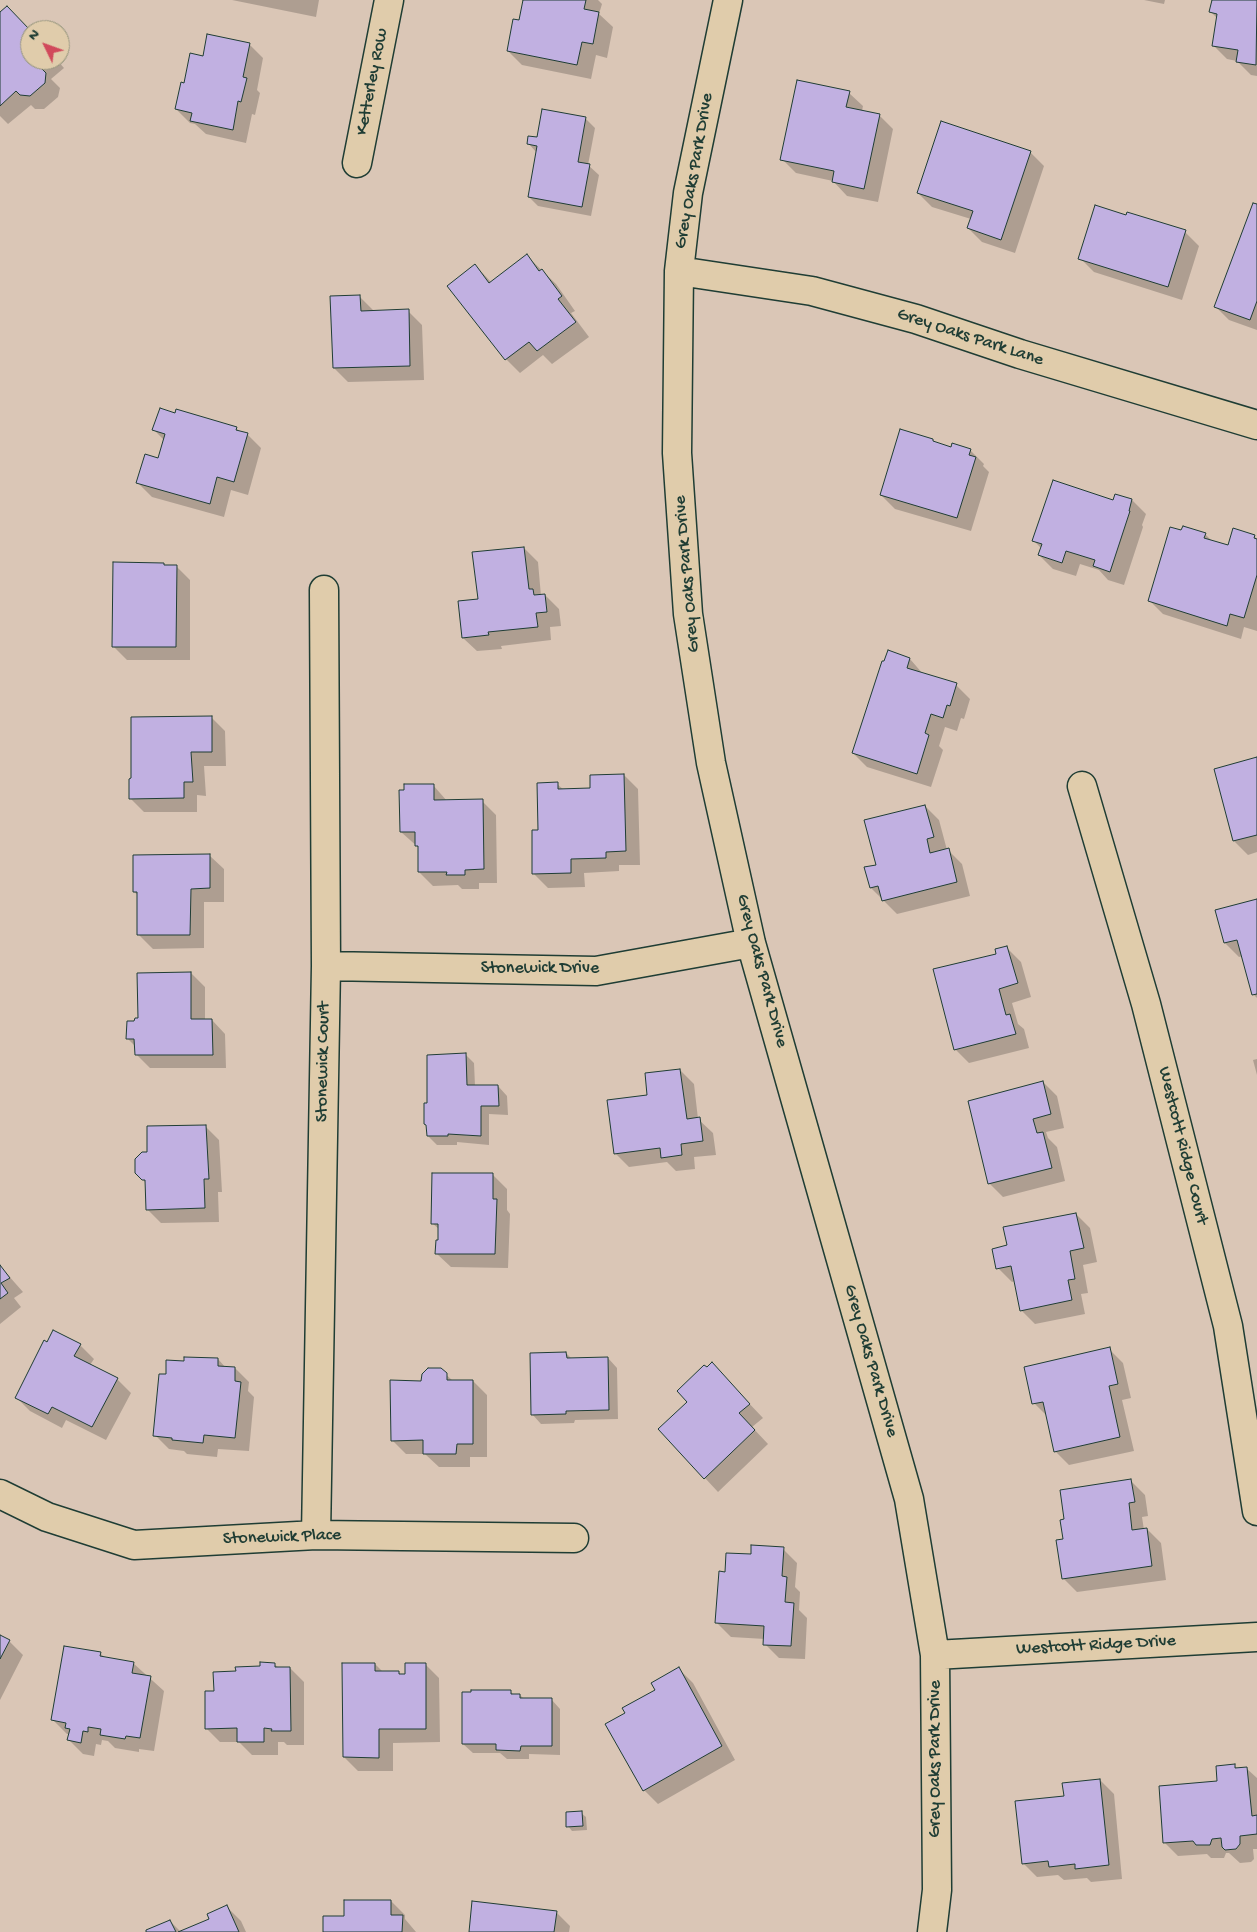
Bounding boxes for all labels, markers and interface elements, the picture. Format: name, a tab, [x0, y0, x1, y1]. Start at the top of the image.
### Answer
north arrow	[20, 20, 70, 70]
text: N	[25, 26, 44, 44]
street label: Ketterley Row	[352, 27, 394, 137]
street label: Grey Oaks Park Drive	[671, 91, 719, 251]
street label: Grey Oaks Park Lane	[894, 304, 1046, 372]
street label: Grey Oaks Park Drive	[670, 495, 706, 653]
street label: Grey Oaks Park Drive	[730, 892, 792, 1050]
street label: Stonewick Drive	[481, 958, 599, 980]
street label: Stonewick Court	[312, 1002, 336, 1122]
street label: Westcott Ridge Court	[1152, 1065, 1212, 1227]
street label: Grey Oaks Park Drive	[838, 1282, 902, 1440]
street label: Stonewick Place	[222, 1525, 342, 1551]
street label: Westcott Ridge Drive	[1016, 1631, 1176, 1661]
street label: Grey Oaks Park Drive	[925, 1680, 947, 1838]

